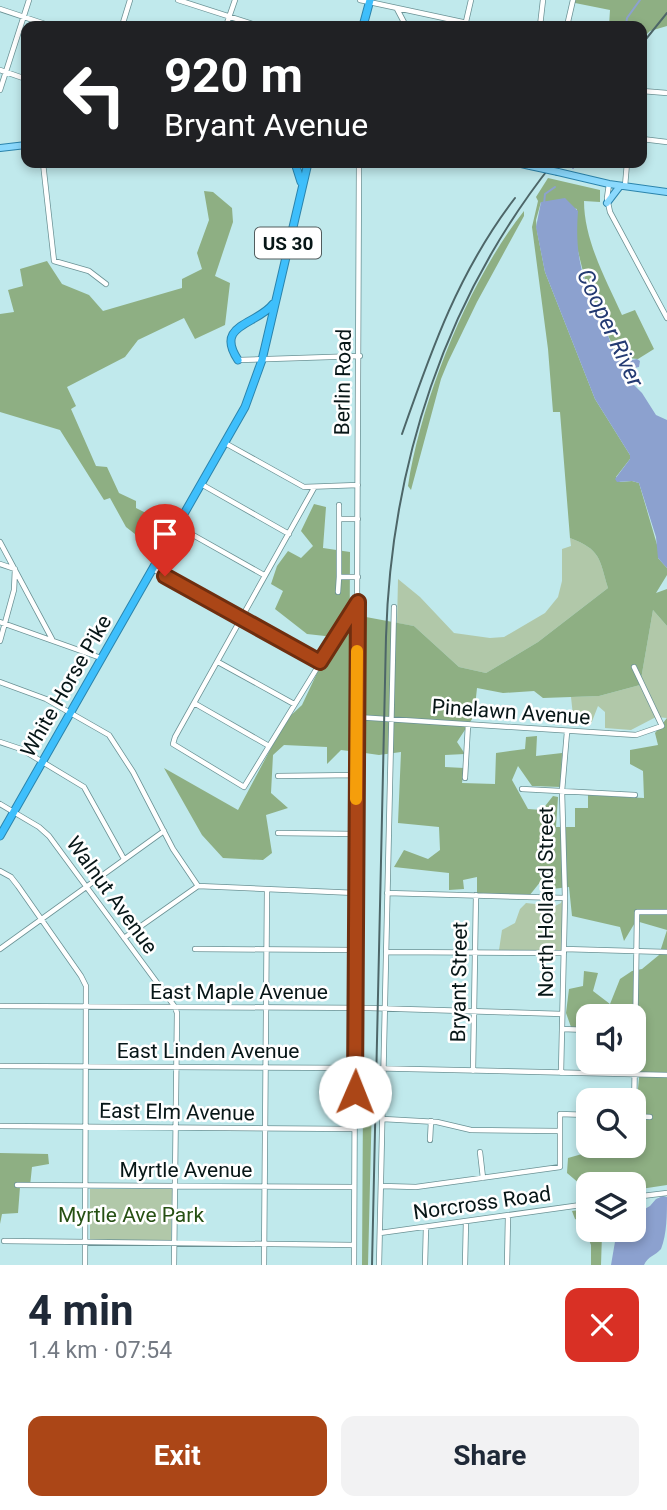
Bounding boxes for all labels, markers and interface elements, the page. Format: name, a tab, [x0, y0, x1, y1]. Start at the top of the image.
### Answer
text: 920 m	[164, 47, 303, 104]
icon: left	[49, 49, 140, 140]
text: Bryant Avenue	[164, 106, 368, 144]
road number: US 30	[255, 228, 321, 258]
water label: Cooper River	[571, 265, 650, 392]
street label: Berlin Road	[330, 329, 356, 435]
pin	[135, 504, 195, 576]
icon: arrive	[146, 515, 184, 553]
street label: White Horse Pike	[16, 611, 116, 761]
street label: Pinelawn Avenue	[431, 694, 591, 730]
street label: North Holland Street	[534, 806, 558, 997]
street label: Walnut Avenue	[62, 832, 162, 958]
street label: Bryant Street	[446, 921, 472, 1043]
street label: East Maple Avenue	[150, 980, 328, 1004]
map controls	[576, 1004, 646, 1242]
button: sound	[576, 1004, 646, 1074]
street label: East Linden Avenue	[117, 1039, 299, 1063]
position arrow	[318, 1055, 392, 1129]
button: search	[576, 1088, 646, 1158]
street label: East Elm Avenue	[99, 1099, 255, 1125]
street label: Myrtle Avenue	[120, 1158, 252, 1182]
button: layers	[576, 1172, 646, 1242]
street label: Norcross Road	[412, 1181, 552, 1225]
park label: Myrtle Ave Park	[58, 1203, 204, 1227]
text: 4 min	[28, 1286, 134, 1335]
button: close	[565, 1288, 639, 1362]
text: 1.4 km · 07:54	[28, 1337, 172, 1364]
button: Exit	[28, 1416, 327, 1496]
button: Share	[341, 1416, 639, 1496]

